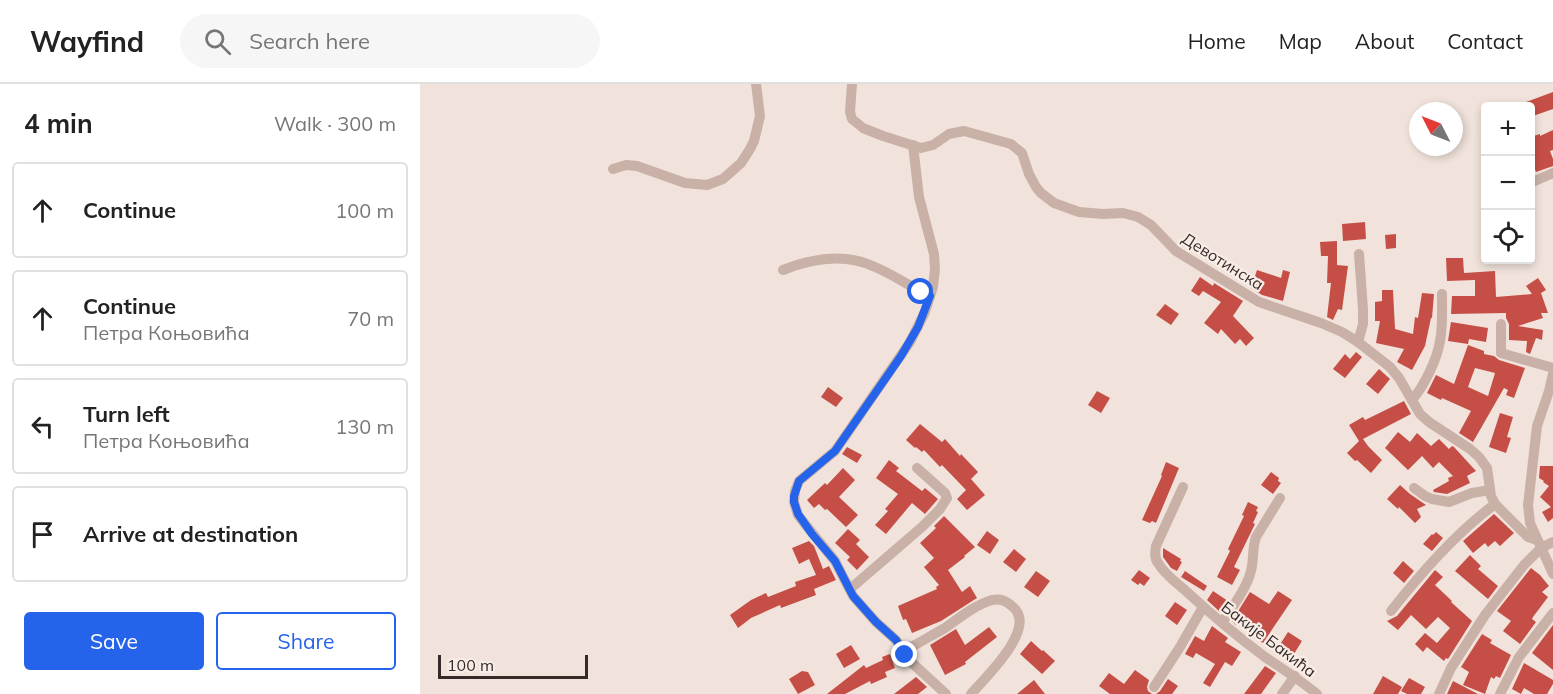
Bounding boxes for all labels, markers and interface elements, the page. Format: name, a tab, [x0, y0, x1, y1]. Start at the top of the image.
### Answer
search box	[180, 14, 600, 68]
text: Wayfind	[30, 24, 144, 59]
icon: search	[201, 25, 234, 58]
text: Search here	[249, 27, 370, 55]
text: Home	[1188, 28, 1246, 54]
text: Map	[1279, 28, 1322, 54]
text: About	[1355, 28, 1414, 54]
text: Contact	[1447, 28, 1523, 54]
north arrow	[1409, 102, 1463, 156]
map controls	[1481, 102, 1535, 264]
button: +	[1481, 102, 1535, 156]
text: 4 min	[24, 107, 93, 140]
text: Walk · 300 m	[274, 111, 396, 136]
button: −	[1481, 156, 1535, 210]
icon: ahead	[26, 194, 59, 227]
text: Continue	[83, 196, 176, 224]
text: 100 m	[335, 198, 394, 223]
button: locate	[1481, 210, 1535, 264]
street label: Девотинска	[1178, 228, 1268, 294]
route start	[907, 278, 933, 304]
text: Continue	[83, 292, 176, 320]
icon: ahead	[26, 302, 59, 335]
text: 70 m	[347, 306, 394, 331]
text: Петра Коњовића	[83, 320, 250, 345]
text: Turn left	[83, 400, 170, 428]
icon: left	[26, 410, 59, 443]
text: 130 m	[335, 414, 394, 439]
text: Петра Коњовића	[83, 428, 250, 453]
icon: arrive	[26, 518, 59, 551]
text: Arrive at destination	[83, 520, 298, 548]
street label: Бакије Бакића	[1218, 597, 1320, 681]
button: Save	[24, 612, 204, 670]
button: Share	[216, 612, 396, 670]
route end	[891, 641, 917, 667]
scale bar	[438, 652, 588, 680]
text: 100 m	[447, 655, 494, 675]

